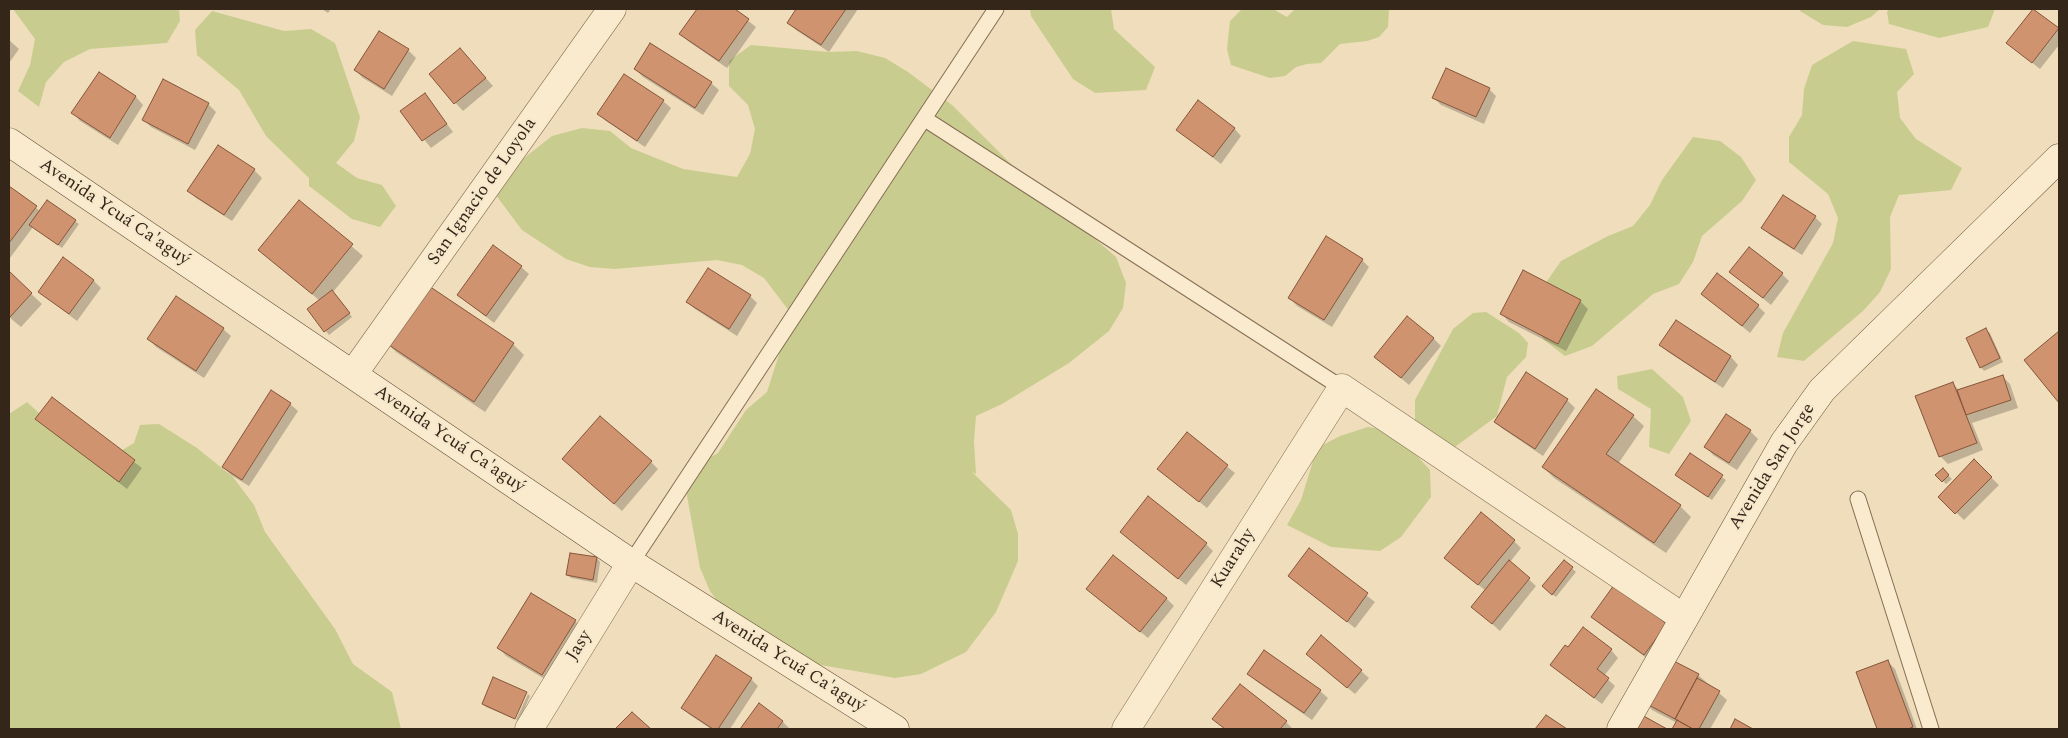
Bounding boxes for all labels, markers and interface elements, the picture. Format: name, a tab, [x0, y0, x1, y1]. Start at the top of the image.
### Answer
street label: San Ignacio de Loyola	[424, 114, 542, 270]
street label: Avenida Ycuá Ca'aguý	[35, 155, 193, 271]
street label: Avenida Ycuá Ca'aguý	[370, 382, 528, 498]
street label: Avenida San Jorge	[1725, 400, 1821, 534]
street label: Kuarahy	[1207, 525, 1261, 593]
street label: Avenida Ycuá Ca'aguý	[707, 606, 869, 718]
street label: Jasy	[563, 627, 597, 665]

